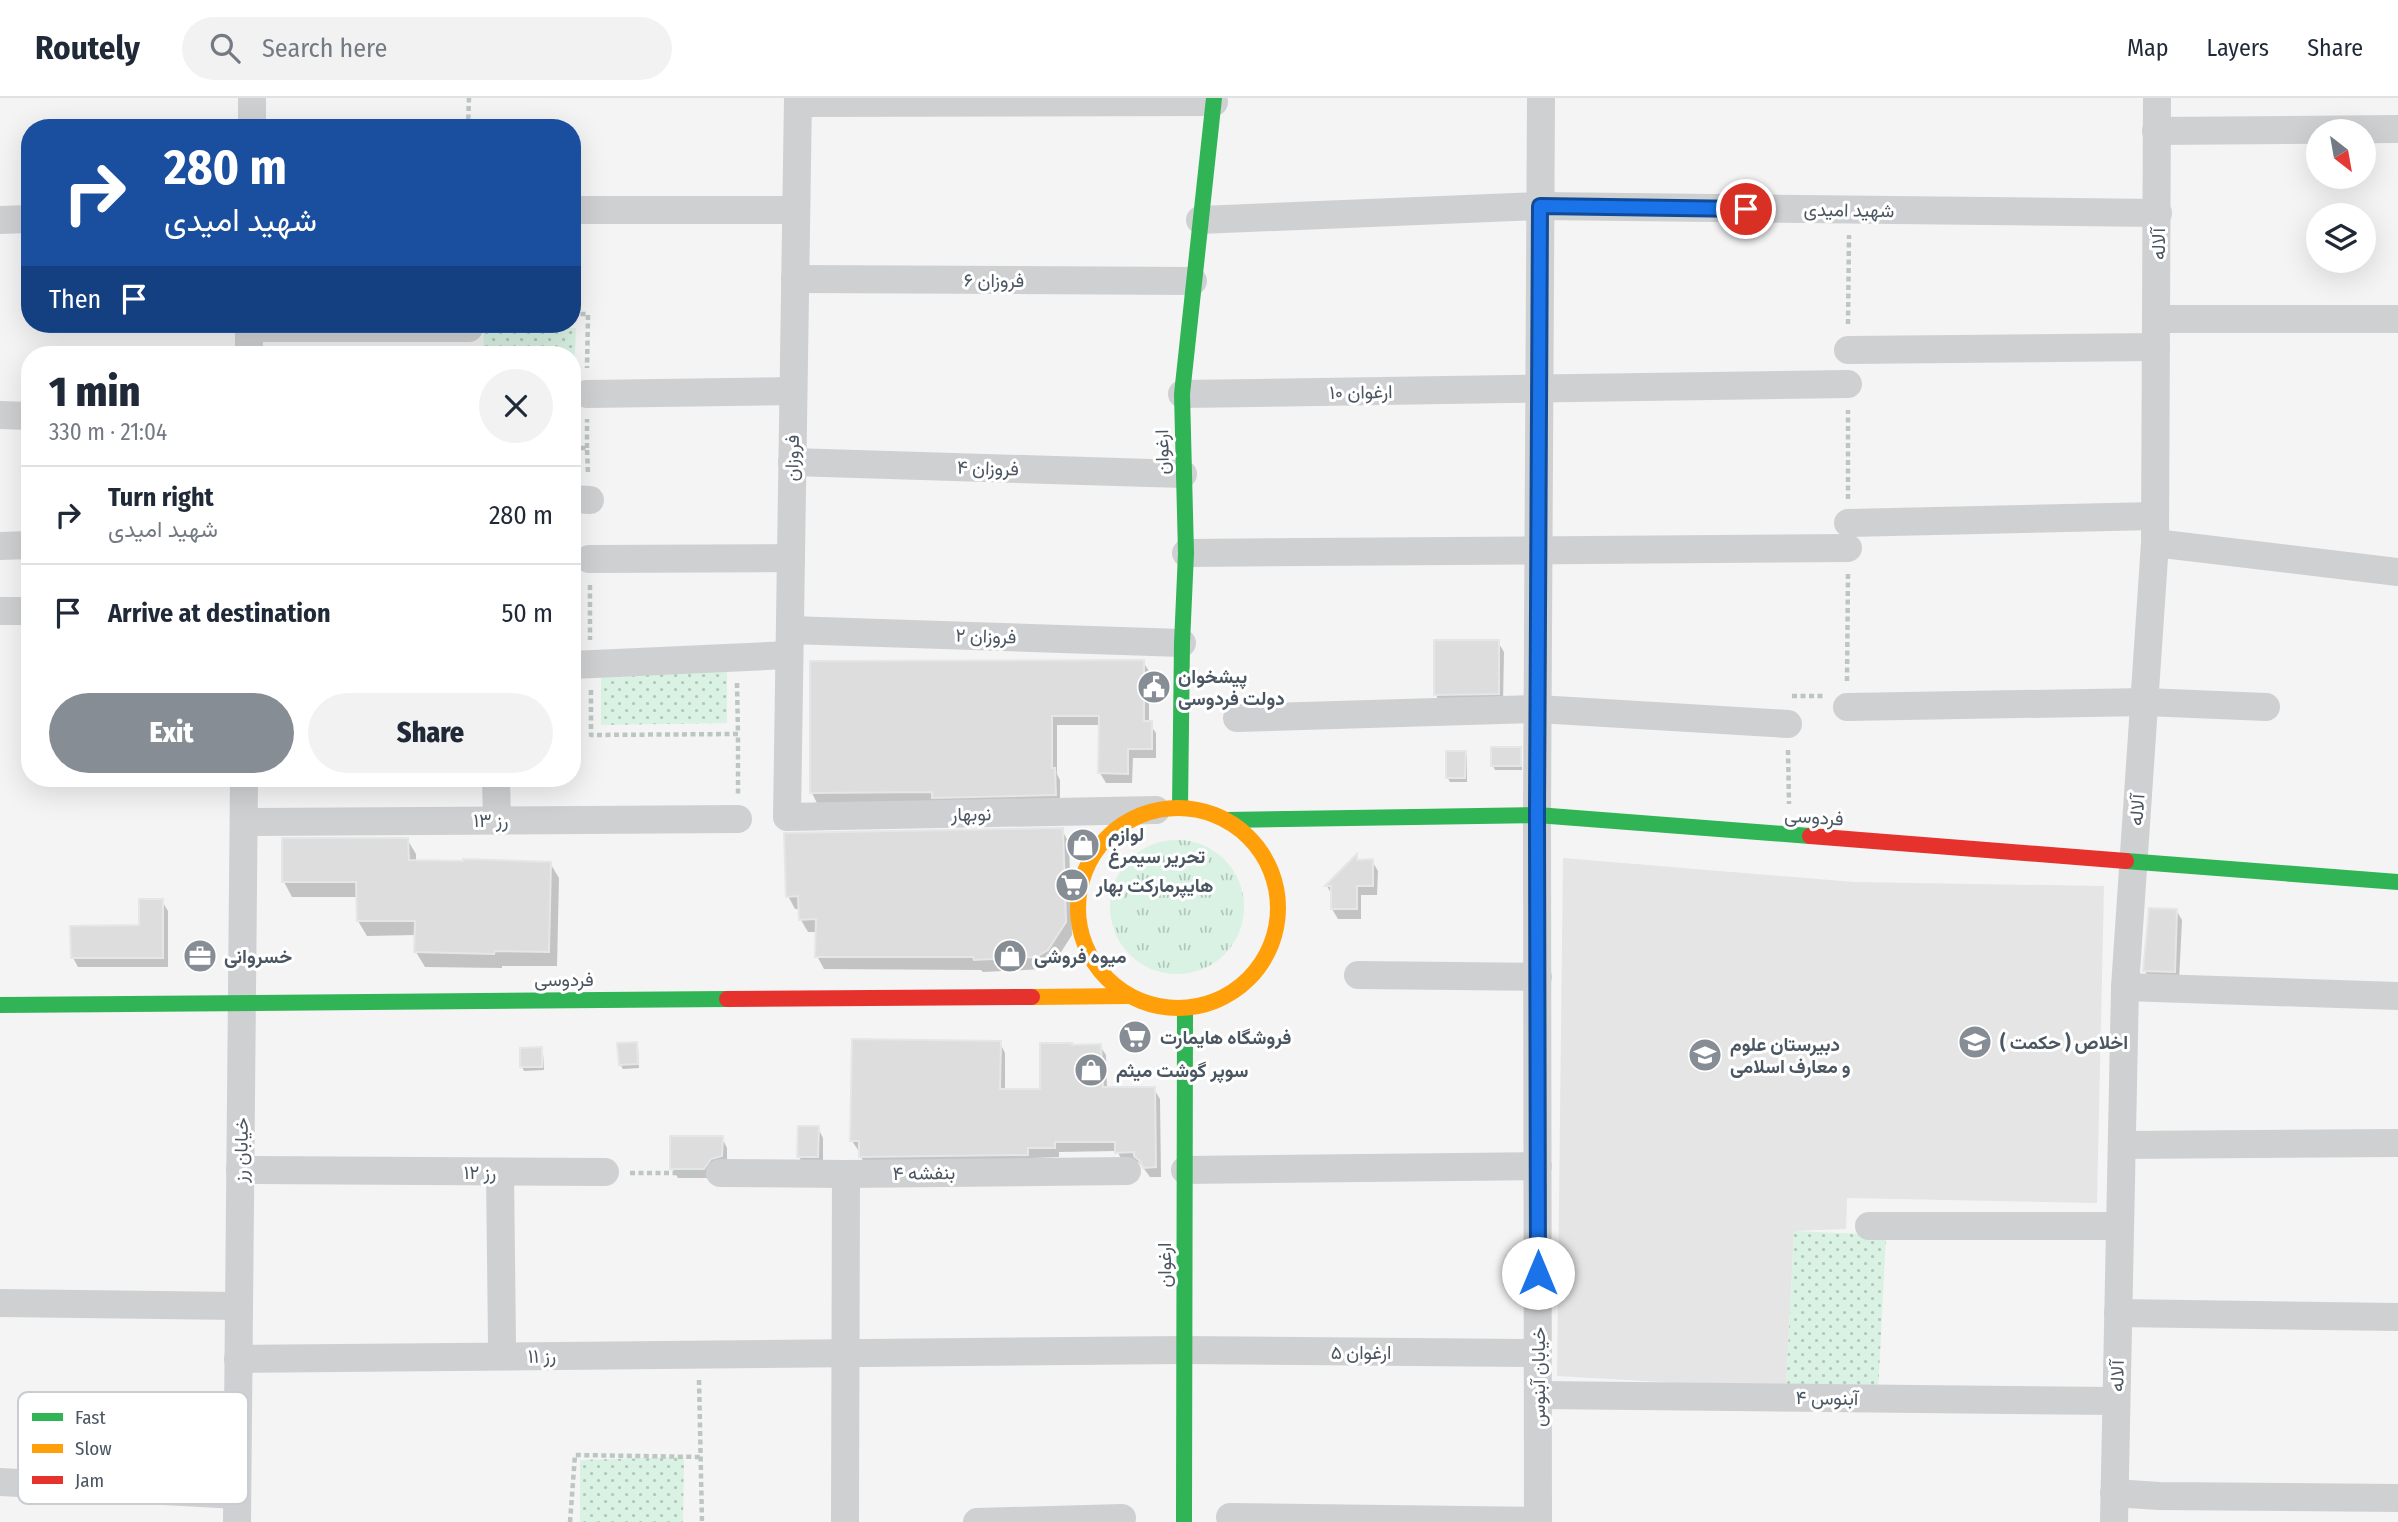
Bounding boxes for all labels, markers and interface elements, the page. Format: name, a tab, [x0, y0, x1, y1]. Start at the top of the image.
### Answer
search box	[182, 17, 672, 80]
text: Routely	[35, 28, 140, 68]
icon: search	[206, 29, 244, 67]
text: Search here	[262, 33, 387, 64]
text: Map	[2127, 34, 2169, 62]
text: Layers	[2207, 34, 2269, 62]
text: Share	[2307, 34, 2363, 62]
north arrow	[2306, 119, 2376, 189]
map controls	[2306, 119, 2376, 273]
text: 280 m	[164, 138, 287, 197]
icon: right	[49, 147, 140, 238]
pin	[1716, 179, 1776, 239]
icon: arrive	[1727, 190, 1765, 228]
street label: شهید امیدی	[1803, 198, 1895, 222]
text: شهید امیدی	[164, 201, 317, 239]
button: layers	[2306, 203, 2376, 273]
street label: آلاله	[2147, 227, 2170, 260]
street label: فروزان ۶	[964, 269, 1024, 292]
icon: arrive	[115, 280, 153, 318]
text: Then	[49, 284, 101, 315]
text: 1 min	[49, 367, 140, 417]
button: close	[479, 369, 553, 443]
street label: ارغوان ۱۰	[1329, 380, 1393, 404]
text: 330 m · 21:04	[49, 418, 167, 446]
street label: ارغوان	[1150, 429, 1174, 475]
street label: فروزان	[780, 434, 804, 482]
street label: فروزان ۴	[957, 455, 1019, 481]
text: Turn right	[108, 482, 214, 513]
icon: right	[49, 496, 87, 534]
text: 280 m	[489, 500, 553, 531]
text: شهید امیدی	[108, 515, 218, 543]
icon: arrive	[49, 594, 87, 632]
text: Arrive at destination	[108, 598, 331, 629]
text: 50 m	[501, 598, 553, 629]
street label: فروزان ۲	[955, 623, 1017, 649]
place label: پیشخوان دولت فردوسی	[1178, 665, 1285, 711]
public building icon: پیشخوان دولت فردوسی	[1135, 668, 1173, 706]
button: Exit	[49, 693, 294, 773]
button: Share	[308, 693, 553, 773]
street label: آلاله	[2124, 792, 2150, 827]
street label: نوبهار	[950, 802, 991, 826]
street label: فردوسی	[1784, 803, 1844, 831]
street label: رز ۱۳	[473, 809, 509, 832]
place label: لوازم تحریر سیمرغ	[1108, 823, 1205, 869]
shop icon: لوازم تحریر سیمرغ	[1064, 826, 1102, 864]
supermarket icon: هایپرمارکت بهار	[1053, 866, 1091, 904]
place label: هایپرمارکت بهار	[1095, 874, 1213, 899]
office icon: خسروانی	[181, 937, 219, 975]
shop icon: میوه فروشی	[991, 937, 1029, 975]
place label: خسروانی	[224, 945, 292, 969]
place label: میوه فروشی	[1034, 945, 1127, 969]
street label: فردوسی	[534, 968, 594, 991]
supermarket icon: فروشگاه هایمارت	[1116, 1018, 1154, 1056]
school or university icon: اخلاص ( حکمت )	[1956, 1023, 1994, 1061]
place label: فروشگاه هایمارت	[1160, 1026, 1292, 1050]
place label: اخلاص ( حکمت )	[2000, 1031, 2128, 1054]
place label: دبیرستان علوم و معارف اسلامی	[1730, 1033, 1851, 1079]
school or university icon: دبیرستان علوم و معارف اسلامی	[1686, 1036, 1724, 1074]
shop icon: سوپر گوشت میثم	[1072, 1051, 1110, 1089]
place label: سوپر گوشت میثم	[1116, 1059, 1248, 1084]
street label: خیابان رز	[229, 1117, 253, 1184]
street label: رز ۱۲	[464, 1161, 496, 1184]
street label: بنفشه ۴	[892, 1161, 956, 1185]
position arrow	[1501, 1236, 1575, 1310]
street label: ارغوان	[1153, 1242, 1176, 1288]
street label: خیابان آبنوس	[1527, 1327, 1550, 1427]
street label: ارغوان ۵	[1331, 1341, 1391, 1364]
street label: رز ۱۱	[528, 1344, 556, 1368]
street label: آلاله	[2105, 1358, 2129, 1392]
street label: آبنوس ۴	[1795, 1386, 1860, 1410]
legend	[18, 1392, 248, 1504]
text: Fast	[75, 1406, 106, 1429]
text: Slow	[75, 1437, 112, 1460]
text: Jam	[75, 1469, 104, 1492]

